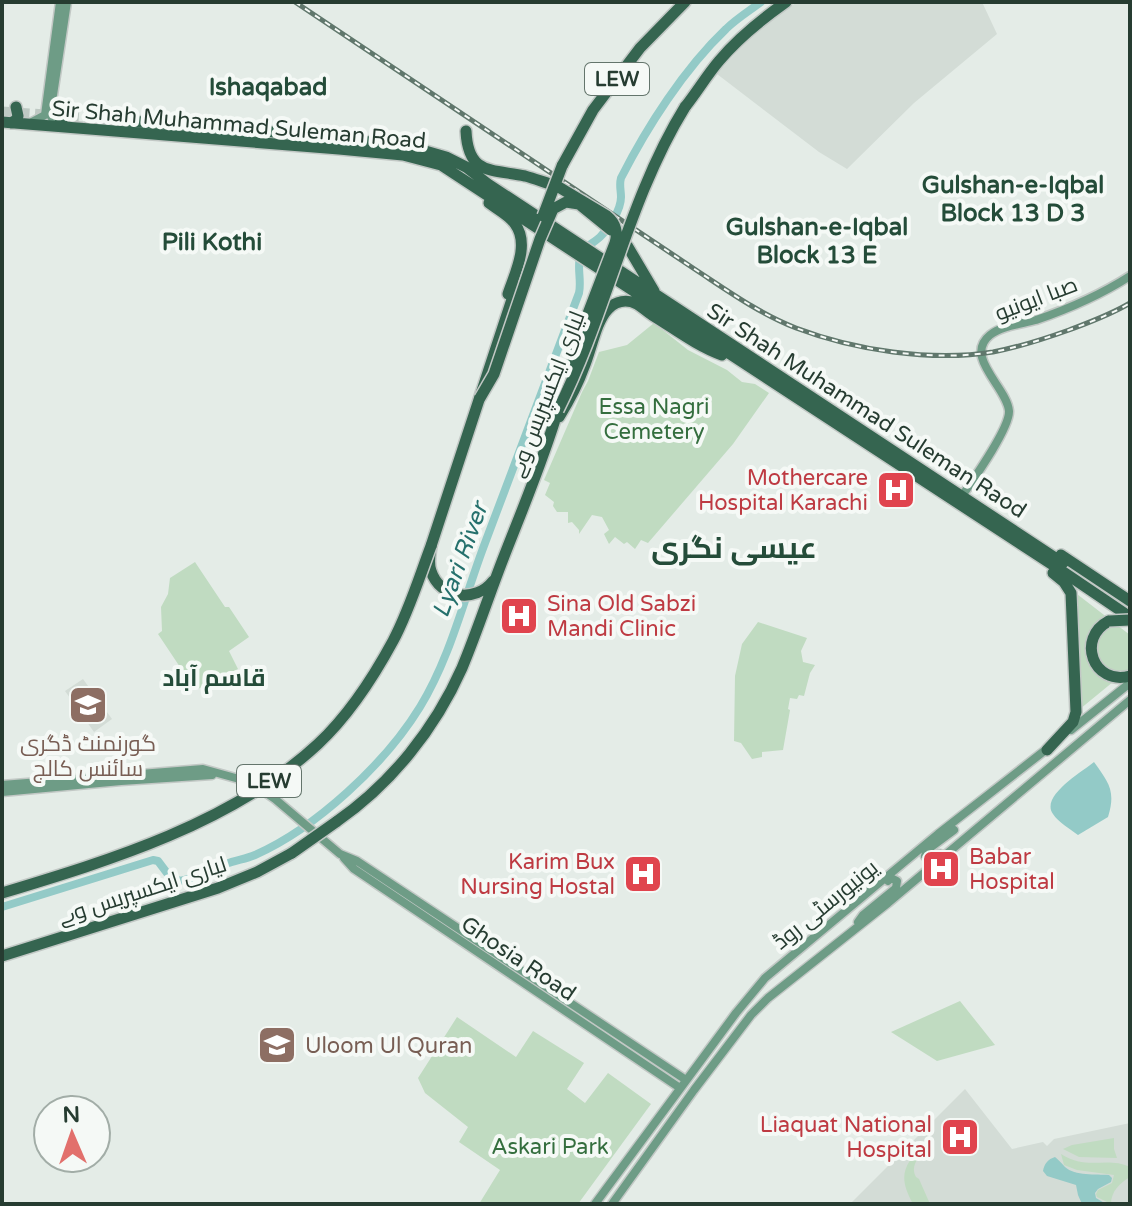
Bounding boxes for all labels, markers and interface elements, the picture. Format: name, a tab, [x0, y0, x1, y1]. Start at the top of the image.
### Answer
road number: LEW	[585, 63, 649, 95]
district label: Ishaqabad	[209, 73, 327, 102]
street label: Sir Shah Muhammad Suleman Road	[51, 96, 427, 154]
district label: Gulshan-e-Iqbal Block 13 D 3	[922, 171, 1104, 228]
district label: Gulshan-e-Iqbal Block 13 E	[726, 213, 908, 270]
district label: Pili Kothi	[162, 228, 262, 257]
street label: صبا ایونیو	[991, 271, 1081, 327]
street label: Sir Shah Muhammad Suleman Raod	[702, 298, 1031, 524]
street label: لیاری ایکسپریس وے	[503, 308, 591, 481]
park label: Essa Nagri Cemetery	[599, 394, 709, 445]
place label: Mothercare Hospital Karachi	[698, 465, 868, 516]
hospital icon: Mothercare Hospital Karachi	[875, 469, 917, 511]
water label: Lyari River	[426, 496, 496, 621]
district label: عیسی نگری	[651, 530, 817, 567]
place label: Sina Old Sabzi Mandi Clinic	[547, 591, 696, 642]
hospital icon: Sina Old Sabzi Mandi Clinic	[498, 595, 540, 637]
district label: قاسم آباد	[162, 664, 266, 694]
school or university icon: گورنمنٹ ڈگری سائنس کالج	[67, 684, 109, 726]
place label: گورنمنٹ ڈگری سائنس کالج	[20, 731, 156, 783]
road number: LEW	[237, 765, 301, 797]
place label: Babar Hospital	[969, 844, 1055, 895]
hospital icon: Babar Hospital	[920, 848, 962, 890]
place label: Karim Bux Nursing Hostal	[460, 849, 615, 900]
street label: لیاری ایکسپریس وے	[55, 851, 230, 931]
hospital icon: Karim Bux Nursing Hostal	[622, 853, 664, 895]
street label: یونیورسٹی روڈ	[768, 854, 884, 955]
street label: Ghosia Road	[456, 911, 581, 1007]
school or university icon: Uloom Ul Quran	[256, 1024, 298, 1066]
place label: Uloom Ul Quran	[305, 1033, 472, 1059]
north arrow	[32, 1094, 112, 1174]
text: N	[62, 1102, 81, 1128]
place label: Liaquat National Hospital	[760, 1112, 932, 1163]
hospital icon: Liaquat National Hospital	[939, 1116, 981, 1158]
park label: Askari Park	[491, 1134, 609, 1160]

